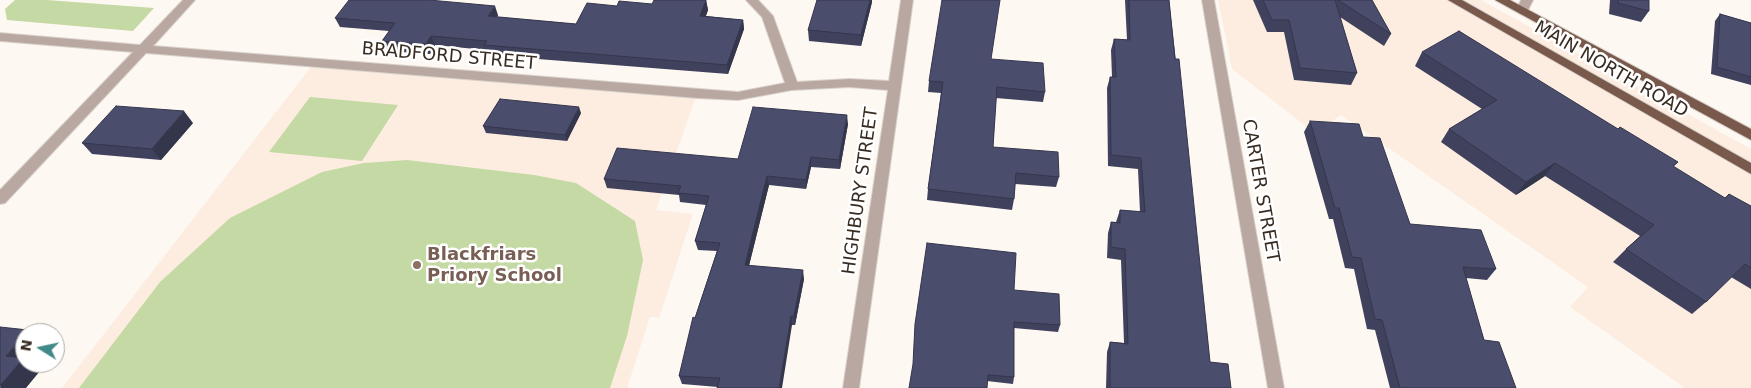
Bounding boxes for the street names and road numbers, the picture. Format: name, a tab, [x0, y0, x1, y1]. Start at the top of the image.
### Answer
street label: MAIN NORTH ROAD	[1530, 17, 1692, 123]
street label: BRADFORD STREET	[361, 39, 537, 75]
street label: HIGHBURY STREET	[839, 106, 883, 276]
street label: CARTER STREET	[1237, 118, 1283, 264]

